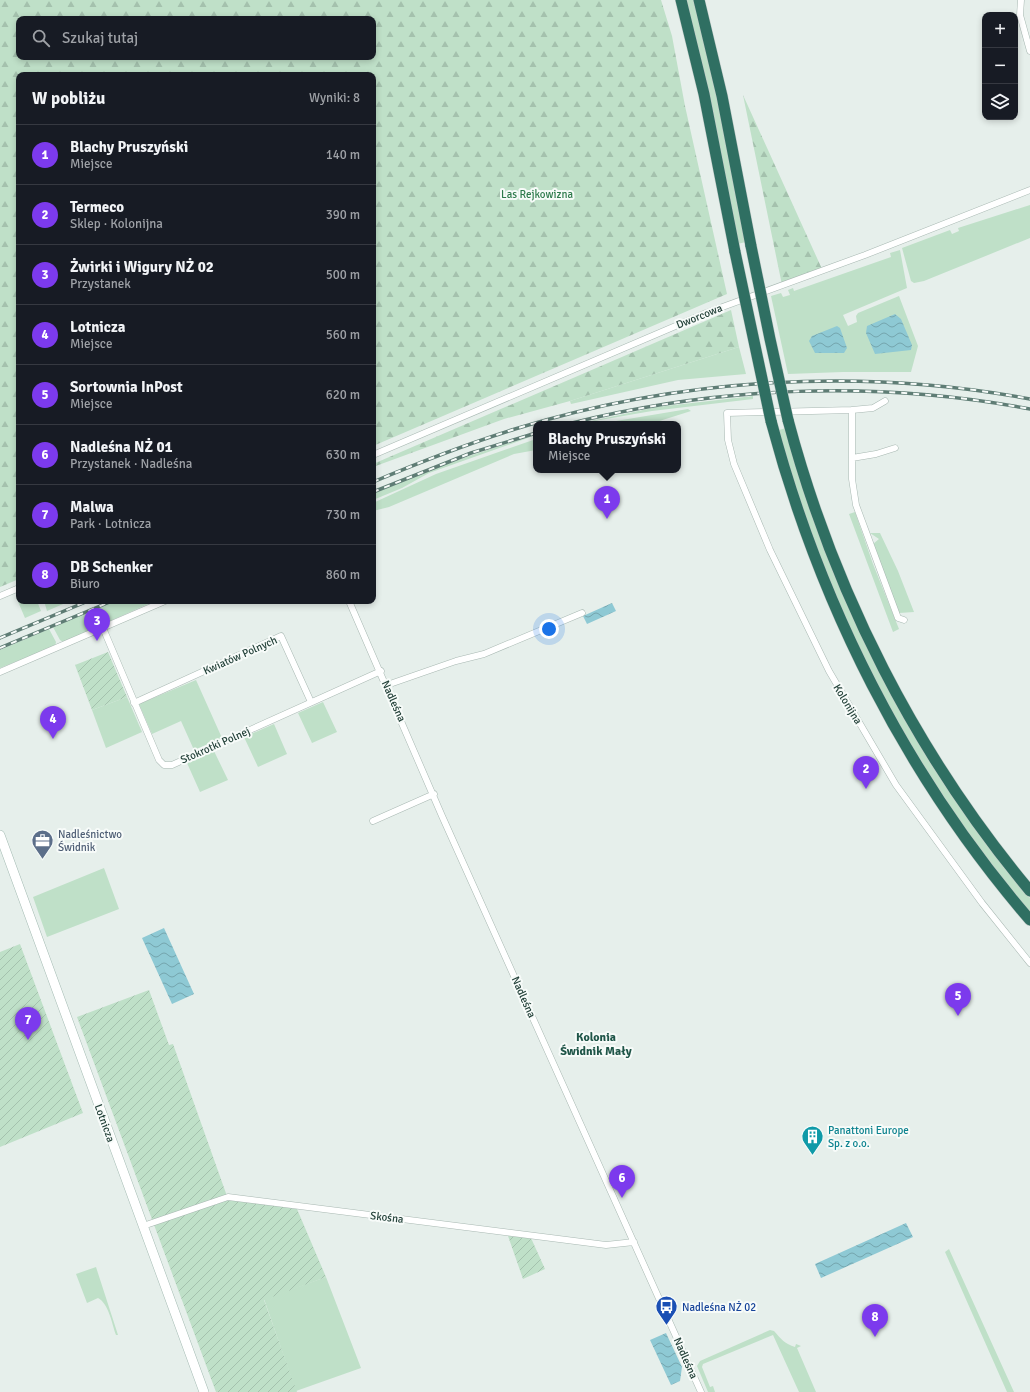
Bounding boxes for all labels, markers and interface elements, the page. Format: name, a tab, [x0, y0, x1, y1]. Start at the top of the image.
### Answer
map controls	[982, 12, 1018, 120]
button: +	[982, 12, 1018, 48]
search box	[16, 16, 376, 60]
icon: search	[30, 27, 52, 49]
text: Szukaj tutaj	[62, 29, 138, 47]
button: −	[982, 48, 1018, 84]
button: layers	[982, 84, 1018, 120]
text: W pobliżu	[32, 88, 105, 109]
text: Wyniki: 8	[309, 90, 360, 106]
text: Blachy Pruszyński	[70, 138, 188, 156]
text: 1	[41, 147, 49, 163]
text: 140 m	[326, 147, 360, 163]
text: Miejsce	[70, 156, 112, 172]
park label: Las Rejkowizna	[501, 188, 573, 201]
text: Termeco	[70, 198, 124, 216]
text: 2	[41, 207, 49, 223]
text: 390 m	[326, 207, 360, 223]
text: Sklep · Kolonijna	[70, 216, 163, 232]
text: Żwirki i Wigury NŻ 02	[70, 258, 214, 276]
text: 3	[41, 267, 49, 283]
text: 500 m	[326, 267, 360, 283]
text: Przystanek	[70, 276, 131, 292]
street label: Dworcowa	[674, 301, 725, 332]
text: Lotnicza	[70, 318, 125, 336]
text: 4	[41, 327, 49, 343]
text: 560 m	[326, 327, 360, 343]
text: Miejsce	[70, 336, 112, 352]
text: Sortownia InPost	[70, 378, 183, 396]
text: 5	[41, 387, 49, 403]
text: 620 m	[326, 387, 360, 403]
text: Miejsce	[70, 396, 112, 412]
popup	[533, 421, 681, 473]
text: Blachy Pruszyński	[548, 430, 666, 448]
text: Nadleśna NŻ 01	[70, 438, 173, 456]
text: 6	[41, 447, 49, 463]
text: 630 m	[326, 447, 360, 463]
text: Miejsce	[548, 448, 590, 464]
text: Przystanek · Nadleśna	[70, 456, 192, 472]
pin: 1	[594, 486, 620, 519]
text: Malwa	[70, 498, 114, 516]
text: 7	[41, 507, 49, 523]
text: 730 m	[326, 507, 360, 523]
text: Park · Lotnicza	[70, 516, 151, 532]
text: DB Schenker	[70, 558, 153, 576]
text: 8	[41, 567, 49, 583]
text: 860 m	[326, 567, 360, 583]
text: Biuro	[70, 576, 100, 592]
pin: 3	[84, 608, 110, 641]
your location	[539, 619, 559, 639]
street label: Kwiatów Polnych	[201, 633, 279, 678]
street label: Nadleśna	[379, 679, 409, 724]
street label: Kolonijna	[831, 682, 865, 727]
pin: 4	[40, 706, 66, 739]
street label: Stokrotki Polnej	[178, 724, 252, 767]
pin: 2	[853, 756, 879, 789]
office icon: Nadleśnictwo Świdnik	[29, 827, 55, 860]
place label: Nadleśnictwo Świdnik	[58, 828, 122, 854]
street label: Nadleśna	[509, 975, 539, 1020]
pin: 5	[945, 983, 971, 1016]
pin: 7	[15, 1007, 41, 1040]
district label: Kolonia Świdnik Mały	[560, 1030, 632, 1059]
street label: Lotnicza	[92, 1102, 118, 1144]
building icon: Panattoni Europe Sp. z o.o.	[799, 1123, 825, 1156]
place label: Panattoni Europe Sp. z o.o.	[828, 1124, 909, 1150]
pin: 6	[609, 1165, 635, 1198]
street label: Skośna	[370, 1209, 405, 1226]
bus stop icon: Nadleśna NŻ 02	[653, 1294, 679, 1327]
place label: Nadleśna NŻ 02	[682, 1300, 756, 1314]
pin: 8	[862, 1304, 888, 1337]
street label: Nadleśna	[671, 1336, 701, 1381]

